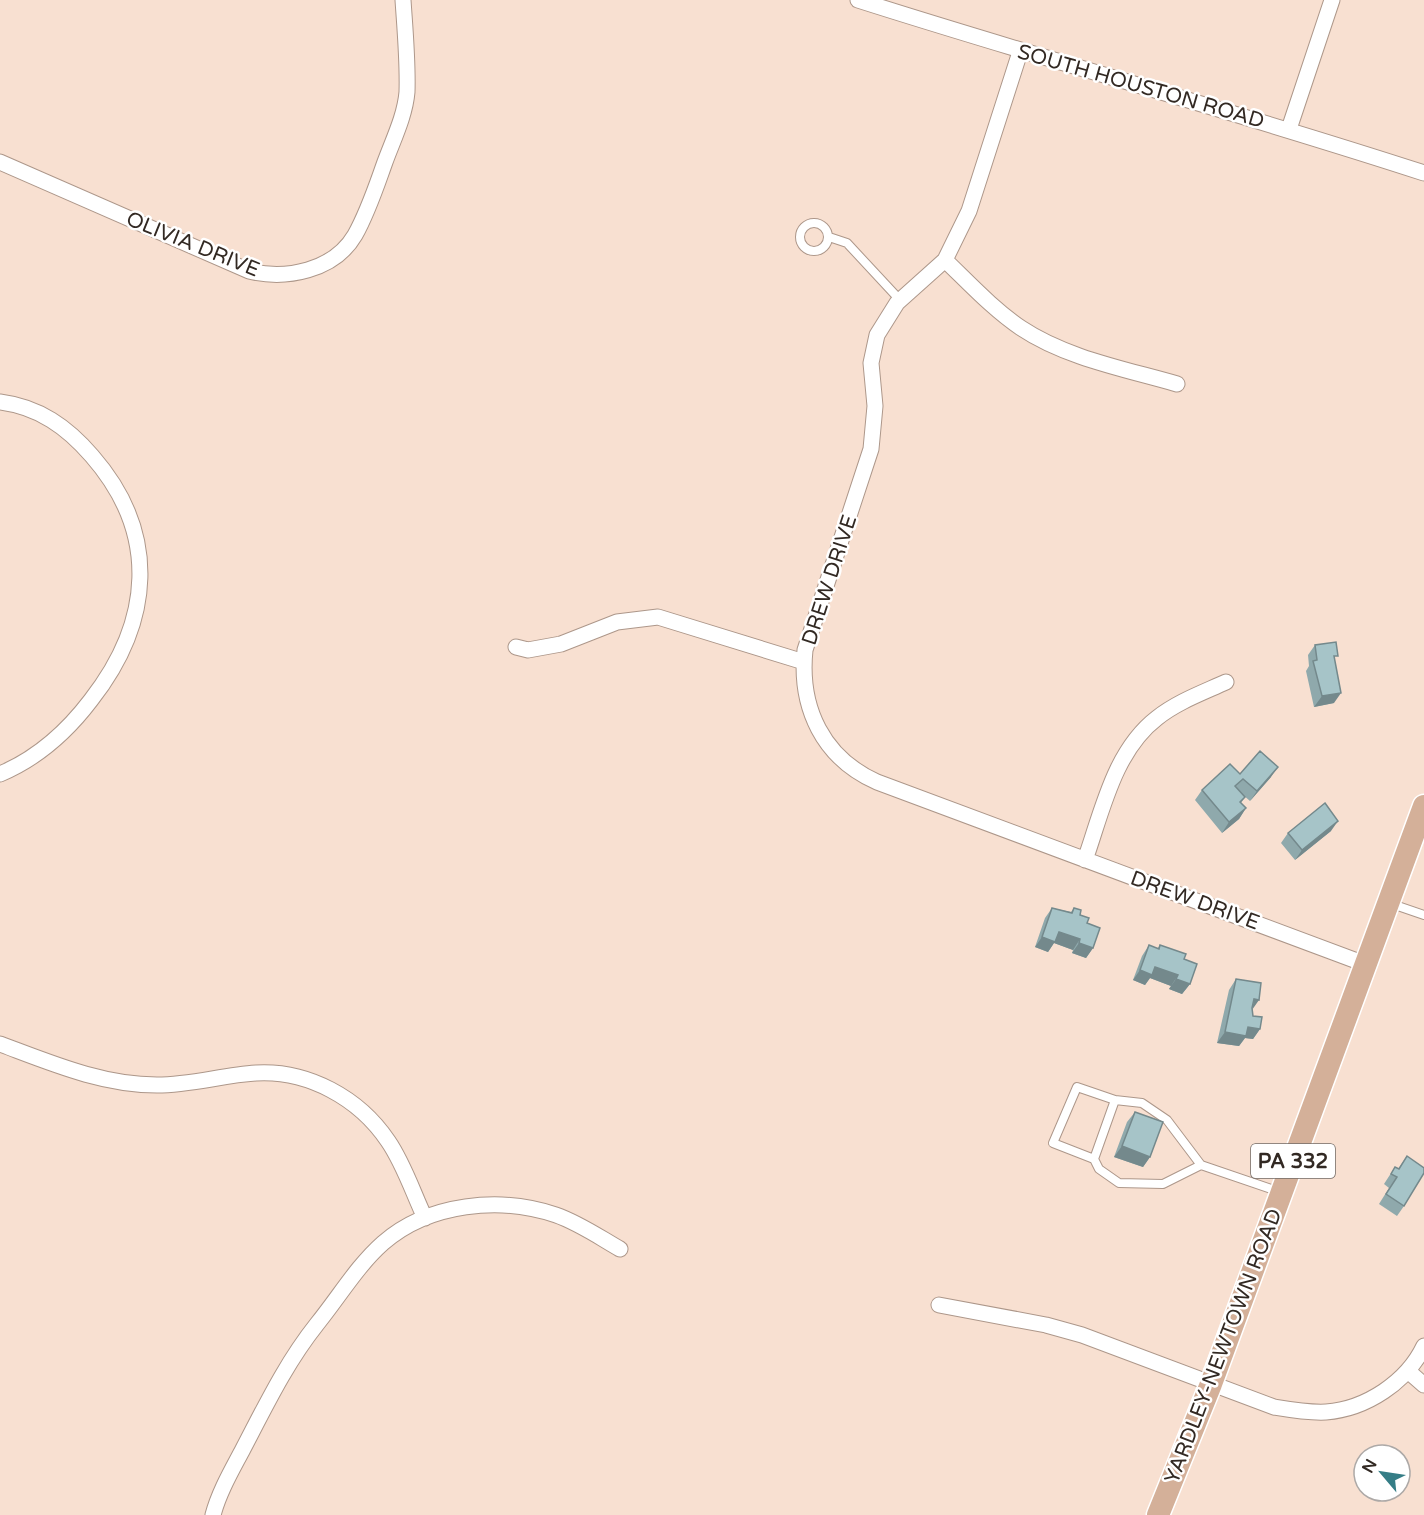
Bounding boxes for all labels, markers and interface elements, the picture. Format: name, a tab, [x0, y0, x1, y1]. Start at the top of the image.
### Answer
street label: SOUTH HOUSTON ROAD	[1014, 39, 1267, 134]
street label: OLIVIA DRIVE	[123, 206, 263, 283]
street label: DREW DRIVE	[797, 512, 862, 648]
street label: DREW DRIVE	[1127, 866, 1263, 935]
road number: PA 332	[1251, 1144, 1335, 1178]
street label: YARDLEY-NEWTOWN ROAD	[1159, 1205, 1287, 1487]
north arrow	[1352, 1443, 1412, 1503]
text: N	[1358, 1456, 1382, 1477]

